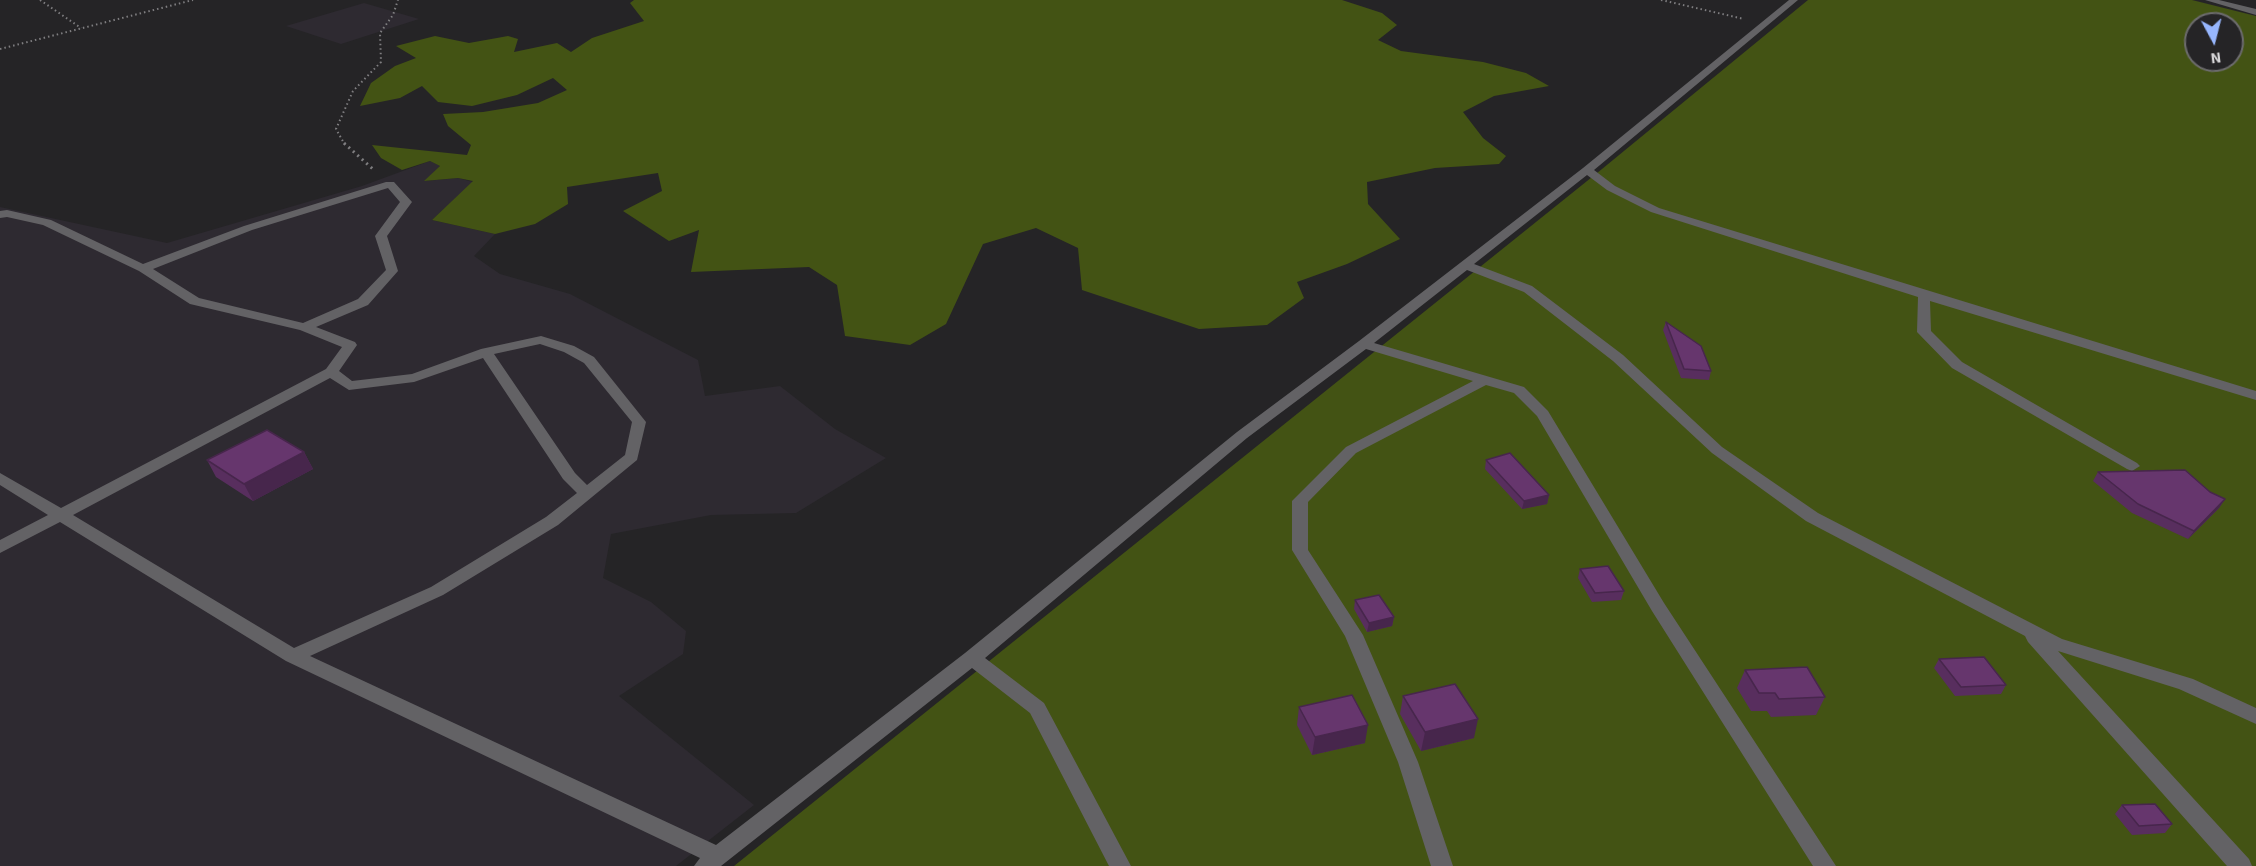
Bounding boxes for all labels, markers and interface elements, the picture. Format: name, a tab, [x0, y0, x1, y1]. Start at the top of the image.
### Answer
north arrow	[2184, 12, 2244, 72]
text: N	[2209, 46, 2223, 69]

